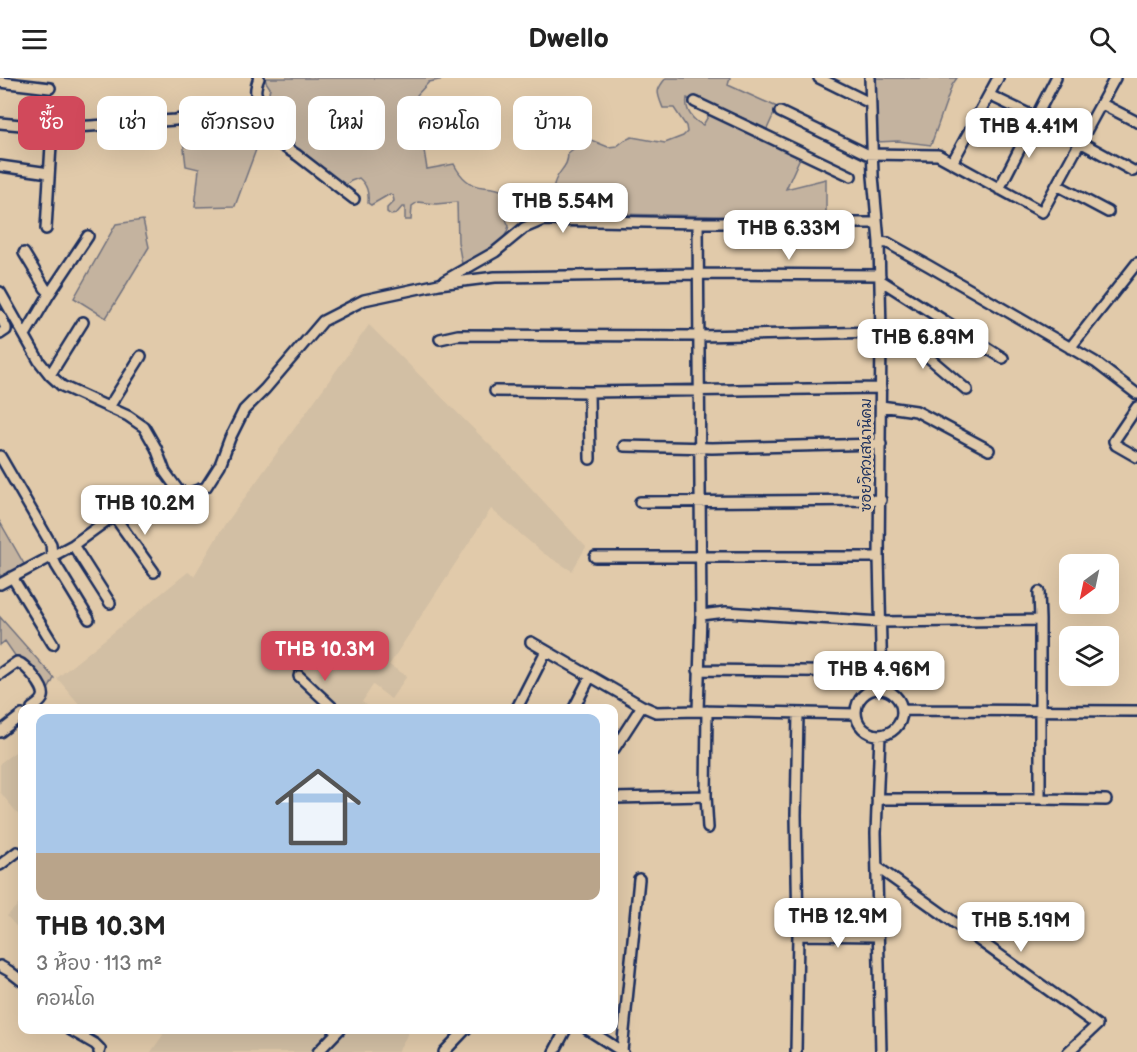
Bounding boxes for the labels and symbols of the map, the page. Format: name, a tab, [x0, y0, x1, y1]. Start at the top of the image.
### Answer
pin: THB 4.41M	[960, 108, 1098, 159]
pin: THB 5.54M	[494, 183, 632, 234]
pin: THB 6.33M	[720, 210, 858, 261]
pin: THB 6.89M	[854, 319, 992, 370]
street label: ซอยวิศวเสนานิคม	[857, 398, 876, 512]
pin: THB 10.2M	[76, 485, 214, 536]
north arrow	[1059, 554, 1119, 614]
pin: THB 10.3M	[256, 631, 394, 682]
pin: THB 4.96M	[810, 651, 948, 702]
pin: THB 12.9M	[769, 898, 907, 949]
pin: THB 5.19M	[952, 902, 1090, 953]

